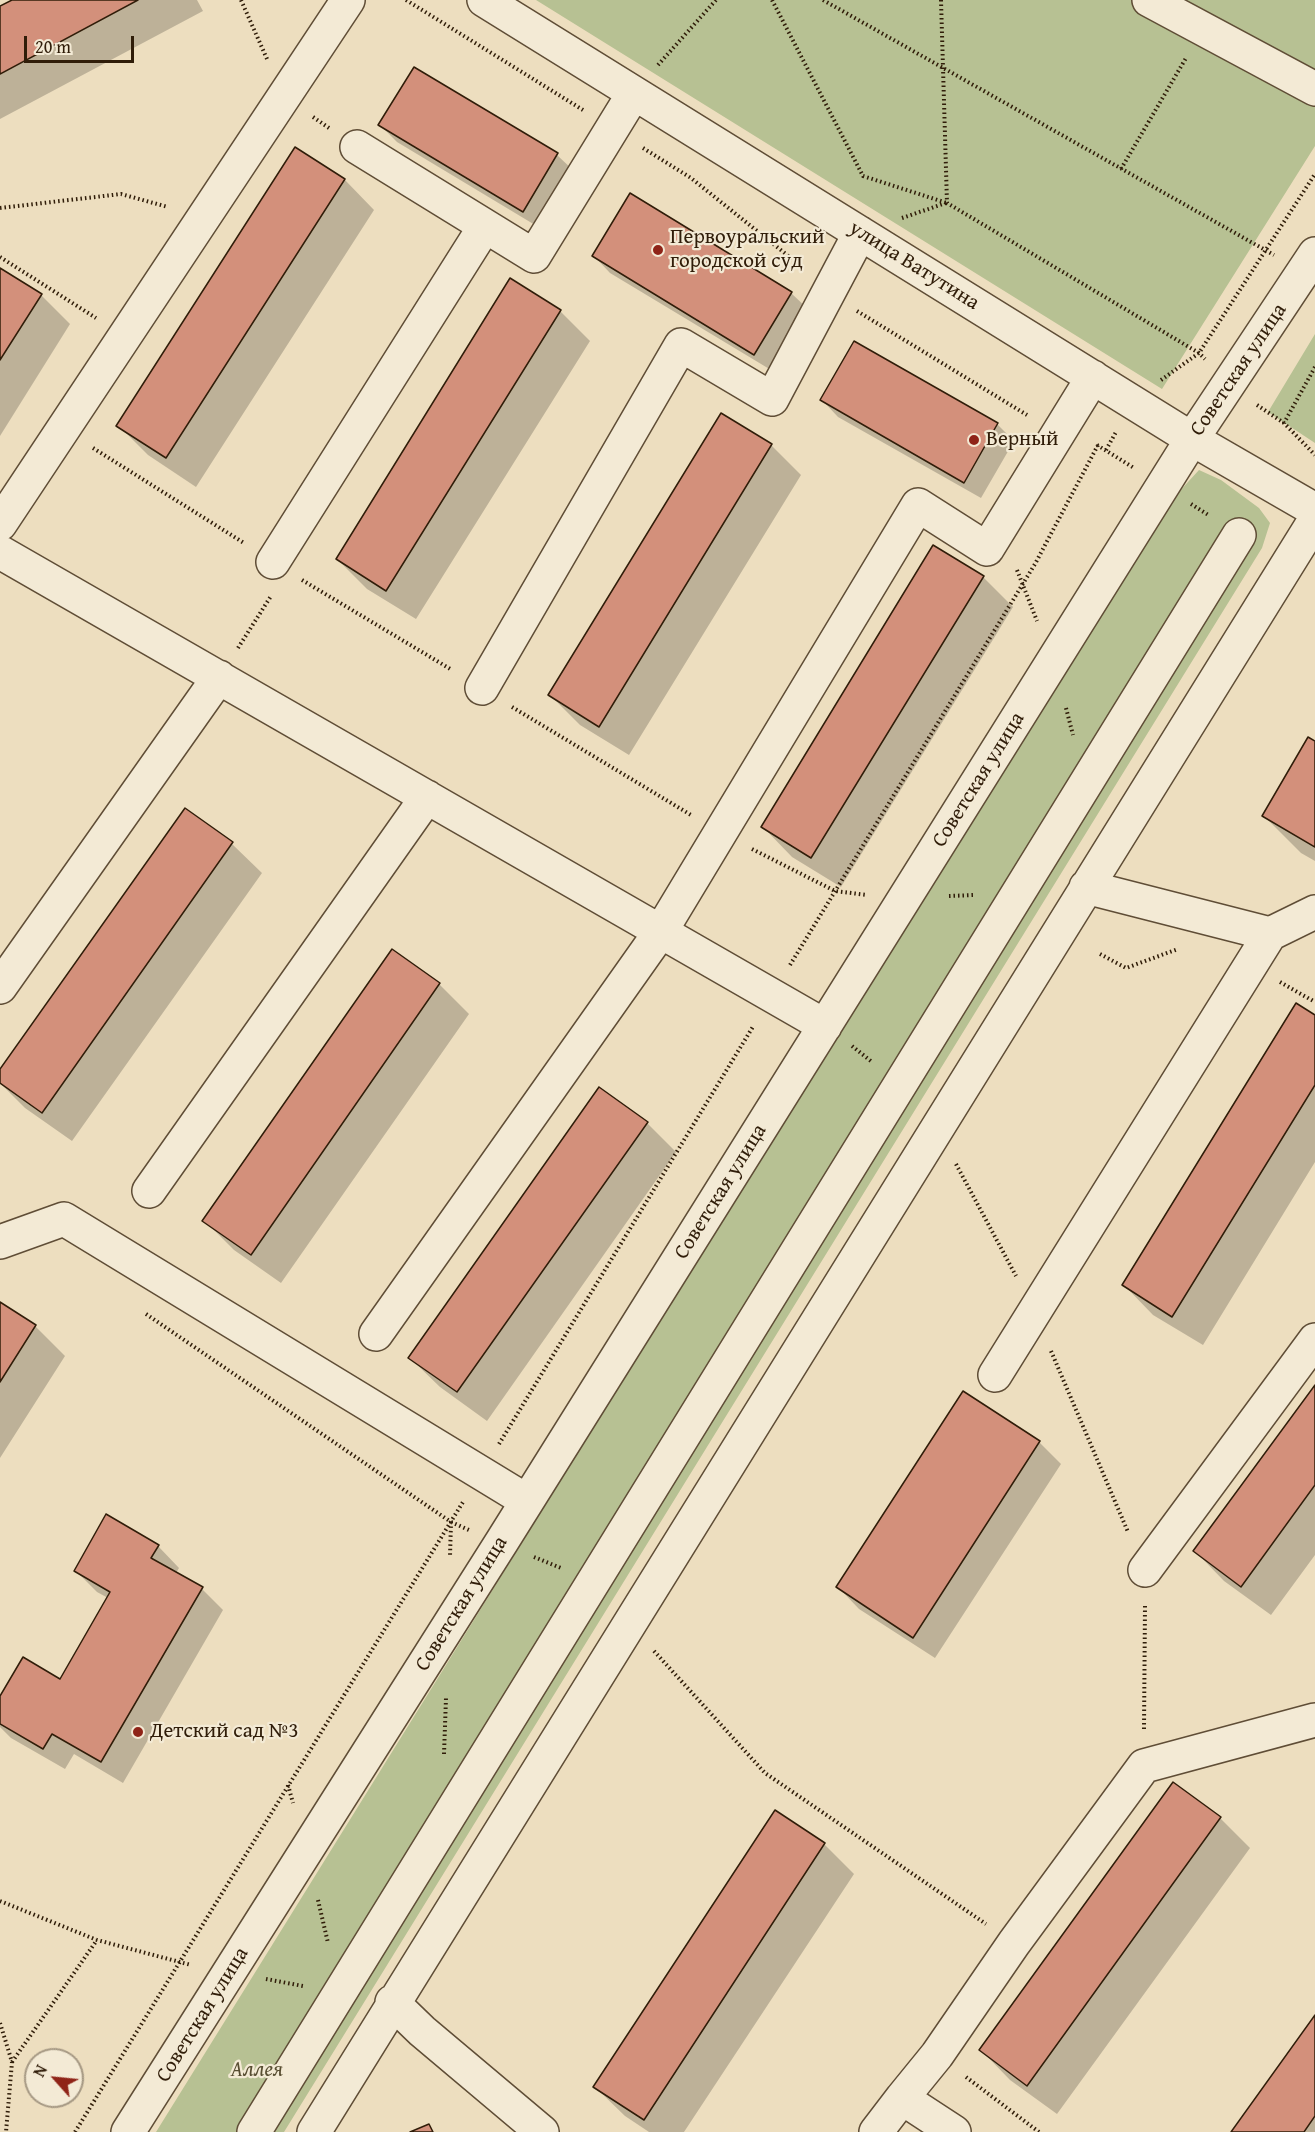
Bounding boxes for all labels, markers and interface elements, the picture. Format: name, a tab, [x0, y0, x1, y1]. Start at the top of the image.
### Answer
scale bar	[27, 24, 136, 62]
text: 20 m	[35, 33, 71, 60]
street label: улица Ватутина	[844, 216, 984, 316]
place label: Первоуральский городской суд	[670, 225, 824, 275]
marker: Первоуральский городской суд	[651, 243, 665, 257]
street label: Советская улица	[1185, 299, 1293, 441]
place label: Верный	[986, 427, 1058, 453]
marker: Верный	[967, 433, 981, 447]
street label: Советская улица	[927, 708, 1031, 852]
street label: Советская улица	[669, 1120, 773, 1264]
street label: Советская улица	[410, 1532, 514, 1676]
place label: Детский сад №3	[150, 1719, 299, 1745]
marker: Детский сад №3	[131, 1725, 145, 1739]
street label: Советская улица	[151, 1943, 255, 2087]
north arrow	[24, 2048, 84, 2108]
park label: Аллея	[231, 2058, 283, 2084]
text: N	[27, 2061, 53, 2081]

